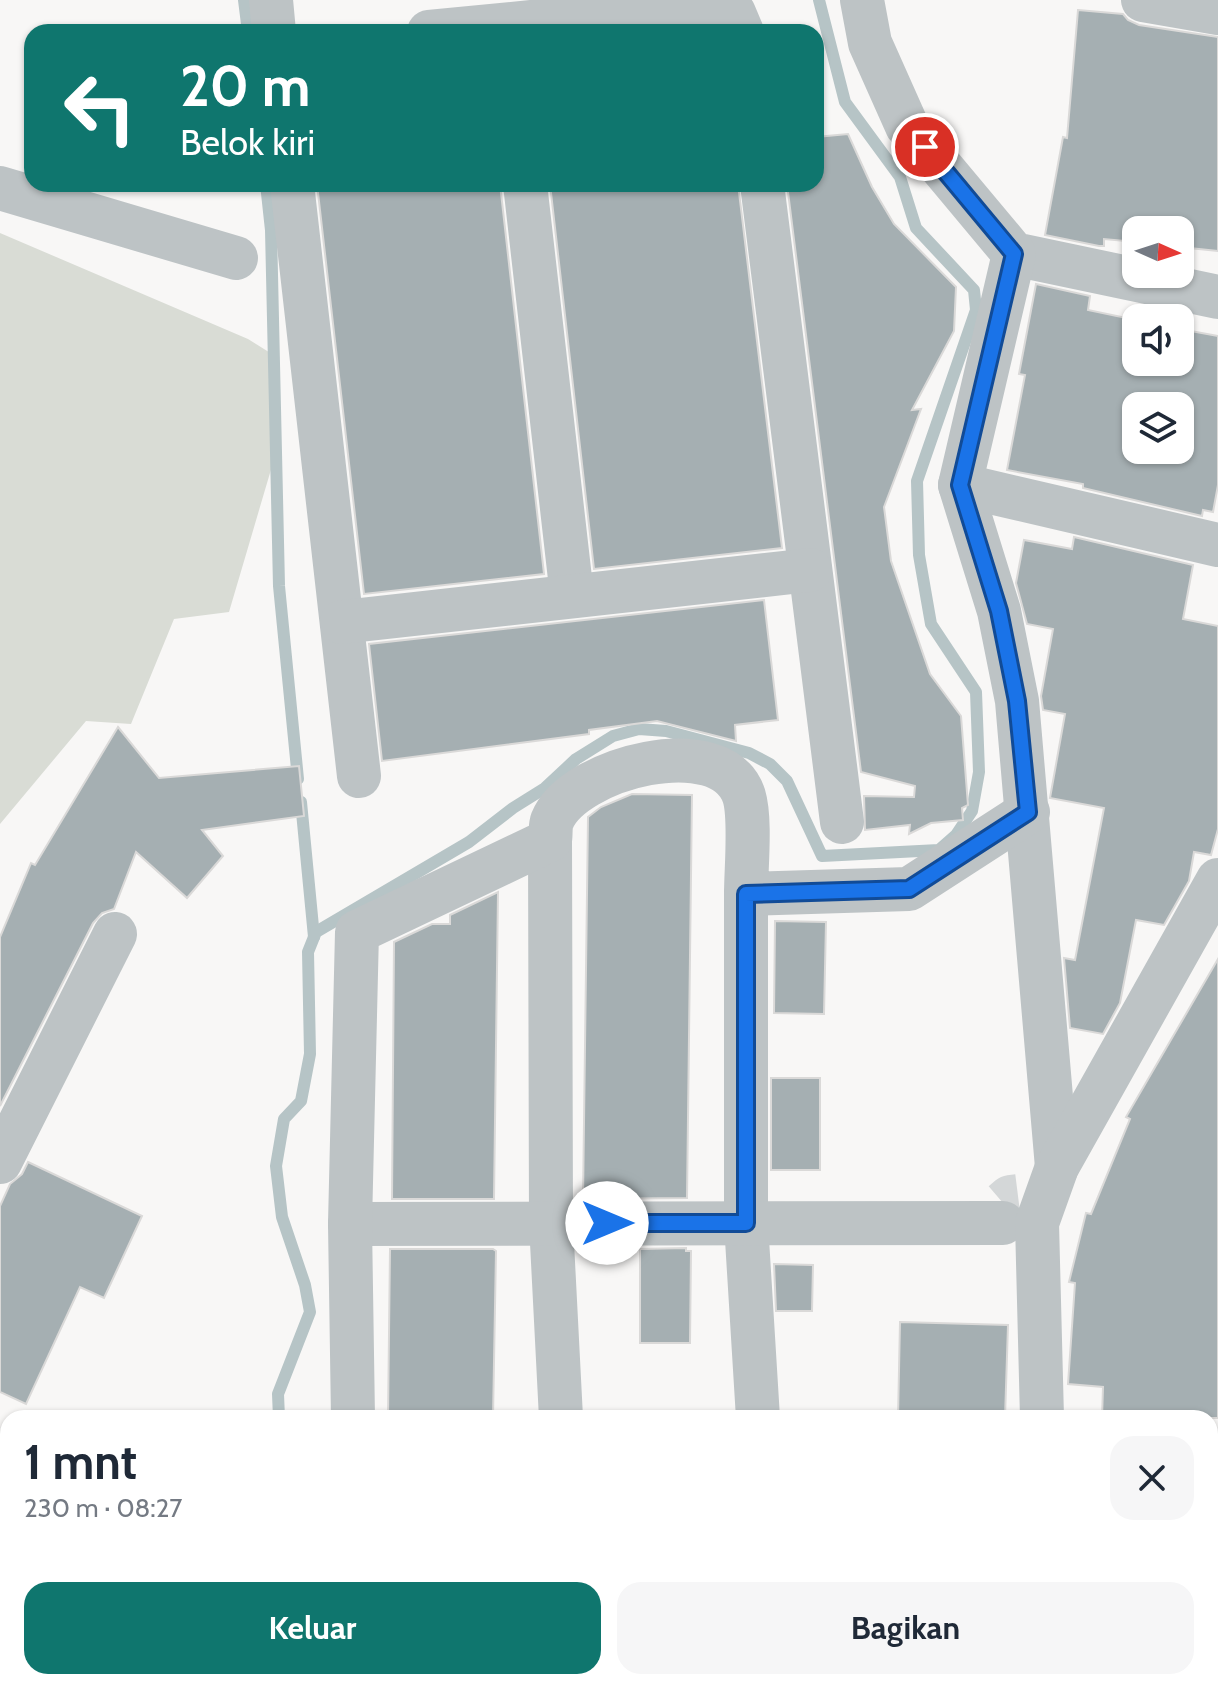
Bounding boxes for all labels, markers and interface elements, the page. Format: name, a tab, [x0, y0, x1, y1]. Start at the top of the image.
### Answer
text: 20 m	[180, 52, 310, 120]
icon: left	[48, 56, 152, 160]
pin	[891, 113, 959, 181]
text: Belok kiri	[180, 120, 315, 164]
icon: arrive	[903, 125, 947, 169]
north arrow	[1122, 216, 1194, 288]
map controls	[1122, 216, 1194, 464]
button: sound	[1122, 304, 1194, 376]
button: layers	[1122, 392, 1194, 464]
position arrow	[565, 1181, 649, 1265]
text: 1 mnt	[24, 1433, 137, 1491]
button: close	[1110, 1436, 1194, 1520]
text: 230 m · 08:27	[24, 1492, 182, 1524]
button: Keluar	[24, 1582, 601, 1674]
button: Bagikan	[617, 1582, 1194, 1674]

